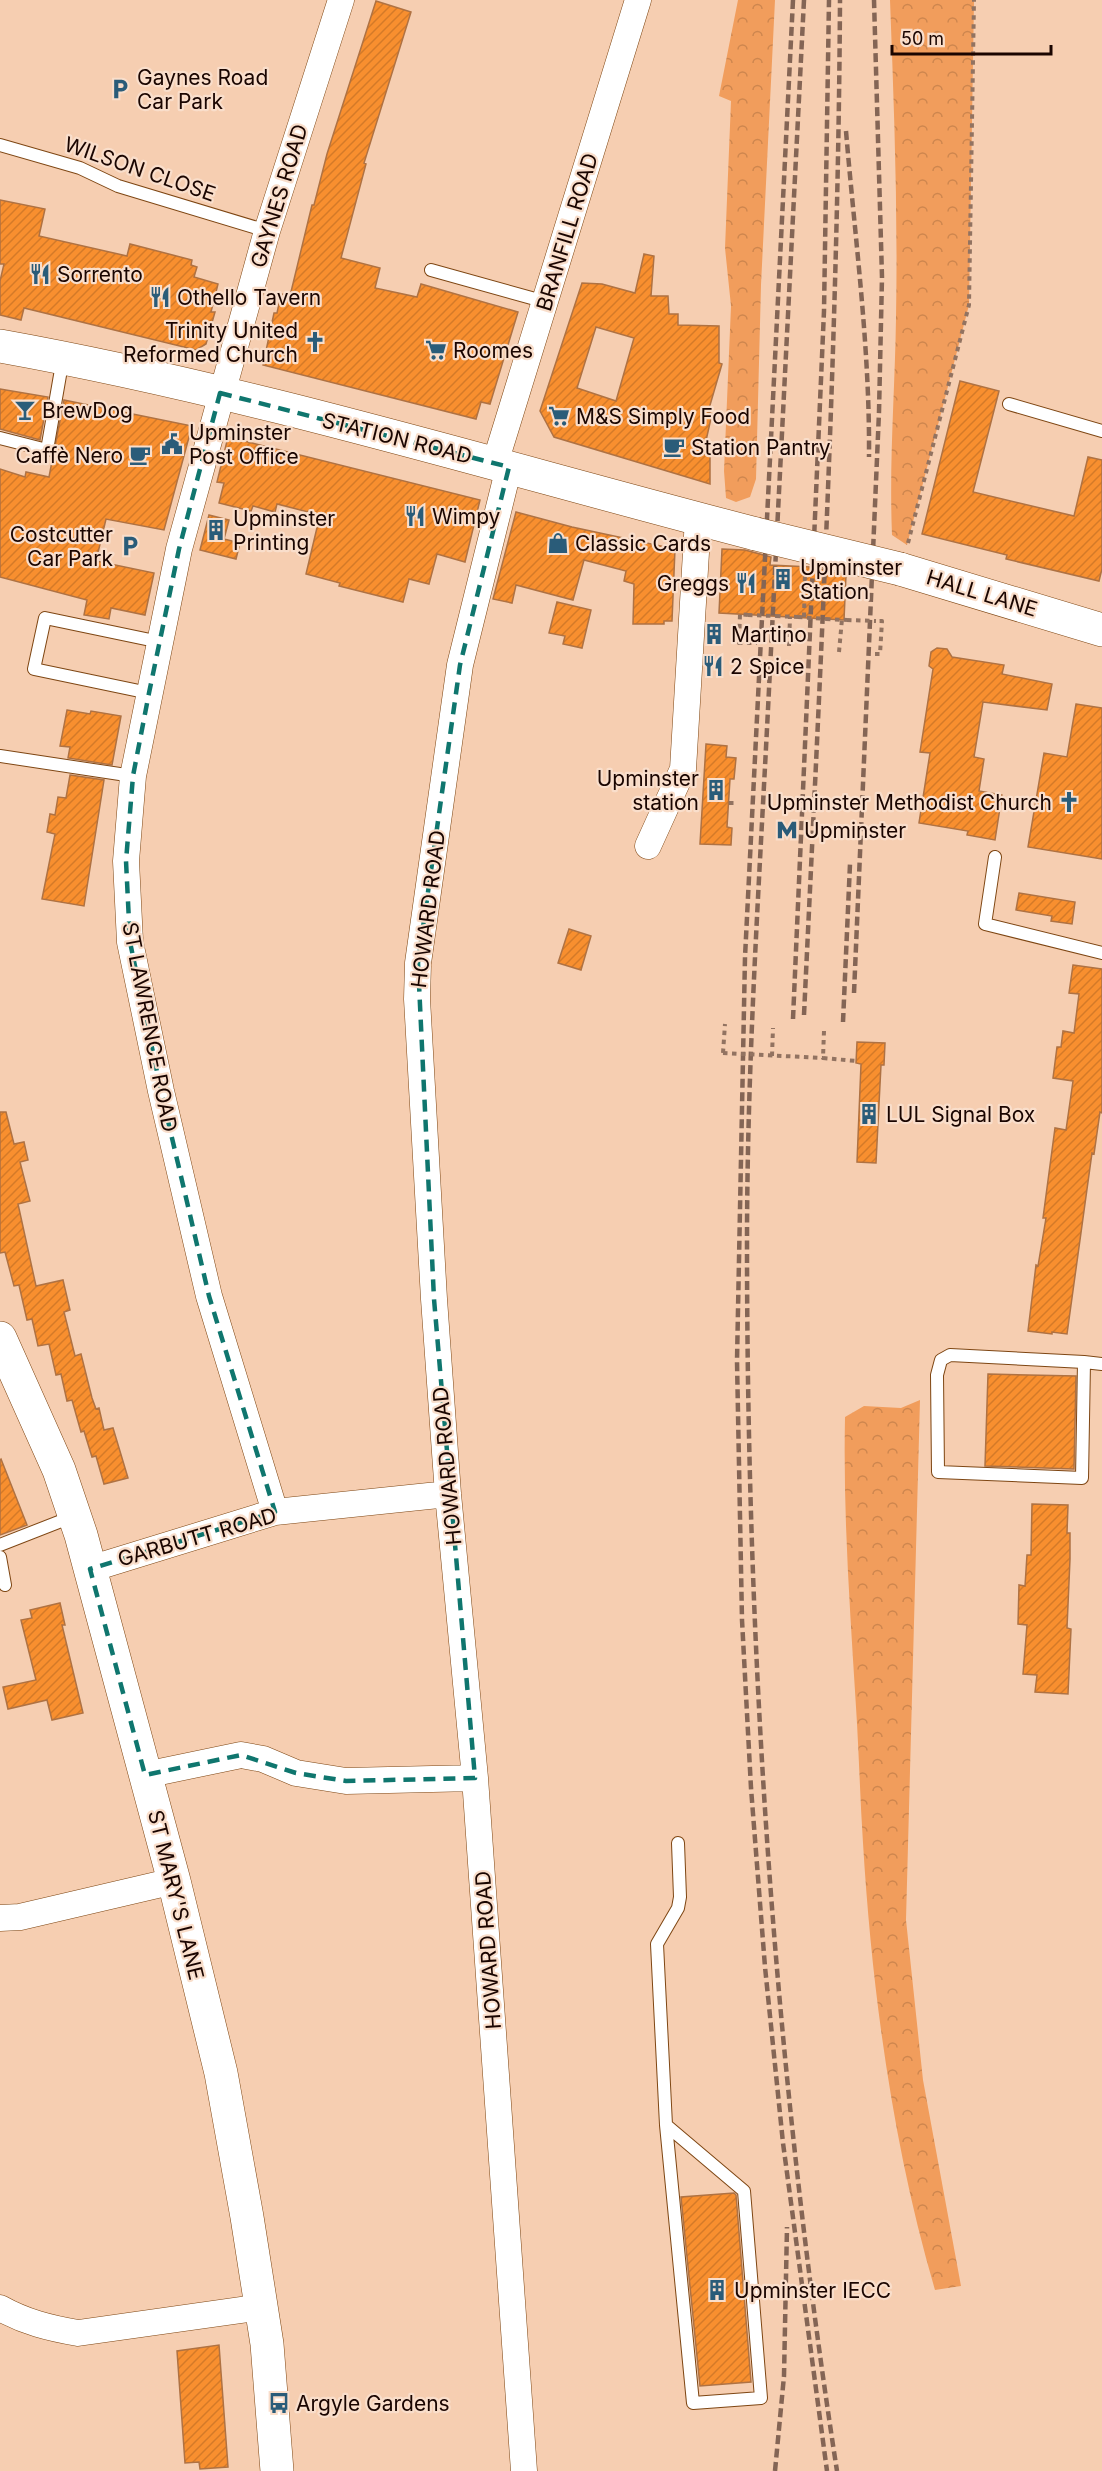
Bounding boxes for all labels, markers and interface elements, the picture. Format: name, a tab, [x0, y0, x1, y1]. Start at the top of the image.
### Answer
scale bar	[892, 18, 1051, 56]
text: 50 m	[901, 28, 944, 49]
place label: Gaynes Road Car Park	[137, 65, 268, 114]
parking icon: Gaynes Road Car Park	[108, 77, 132, 101]
street label: GAYNES ROAD	[245, 121, 313, 271]
street label: WILSON CLOSE	[61, 131, 219, 207]
street label: BRANFILL ROAD	[531, 150, 603, 314]
restaurant icon: Sorrento	[28, 262, 52, 286]
place label: Sorrento	[57, 262, 143, 287]
restaurant icon: Othello Tavern	[148, 285, 172, 309]
place label: Othello Tavern	[177, 285, 321, 310]
place label: Trinity United Reformed Church	[123, 318, 298, 367]
church icon: Trinity United Reformed Church	[303, 330, 327, 354]
supermarket icon: Roomes	[424, 338, 448, 362]
place label: Roomes	[453, 338, 533, 363]
bar icon: BrewDog	[13, 398, 37, 422]
place label: BrewDog	[42, 398, 133, 423]
supermarket icon: M&S Simply Food	[547, 404, 571, 428]
place label: M&S Simply Food	[576, 404, 750, 429]
street label: STATION ROAD	[320, 407, 474, 469]
place label: Upminster Post Office	[189, 420, 299, 469]
public building icon: Upminster Post Office	[160, 432, 184, 456]
cafe icon: Station Pantry	[662, 435, 686, 459]
place label: Station Pantry	[691, 435, 831, 460]
place label: Caffè Nero	[15, 443, 123, 468]
cafe icon: Caffè Nero	[128, 443, 152, 467]
restaurant icon: Wimpy	[403, 504, 427, 528]
place label: Wimpy	[432, 504, 501, 529]
place label: Upminster Printing	[233, 506, 335, 555]
building icon: Upminster Printing	[204, 518, 228, 542]
place label: Costcutter Car Park	[10, 522, 113, 571]
shop icon: Classic Cards	[546, 531, 570, 555]
place label: Classic Cards	[575, 531, 711, 556]
parking icon: Costcutter Car Park	[118, 534, 142, 558]
place label: Upminster Station	[800, 555, 902, 604]
street label: HALL LANE	[924, 564, 1040, 622]
building icon: Upminster Station	[771, 567, 795, 591]
place label: Greggs	[657, 571, 729, 596]
restaurant icon: Greggs	[734, 571, 758, 595]
building icon: Martino	[702, 622, 726, 646]
place label: Martino	[731, 622, 807, 647]
restaurant icon: 2 Spice	[701, 654, 725, 678]
place label: 2 Spice	[730, 654, 804, 679]
place label: Upminster station	[597, 766, 699, 815]
building icon: Upminster station	[704, 778, 728, 802]
place label: Upminster Methodist Church	[767, 790, 1052, 815]
church icon: Upminster Methodist Church	[1057, 790, 1081, 814]
metro station icon: Upminster	[775, 818, 799, 842]
place label: Upminster	[804, 818, 906, 843]
street label: HOWARD ROAD	[406, 829, 450, 989]
street label: ST LAWRENCE ROAD	[117, 920, 183, 1134]
building icon: LUL Signal Box	[857, 1102, 881, 1126]
place label: LUL Signal Box	[886, 1102, 1035, 1127]
street label: HOWARD ROAD	[428, 1386, 466, 1546]
street label: GARBUTT ROAD	[115, 1502, 279, 1572]
street label: ST MARY'S LANE	[143, 1807, 209, 1983]
street label: HOWARD ROAD	[470, 1870, 506, 2030]
building icon: Upminster IECC	[705, 2278, 729, 2302]
place label: Upminster IECC	[734, 2278, 891, 2303]
bus stop icon: Argyle Gardens	[267, 2391, 291, 2415]
place label: Argyle Gardens	[296, 2391, 450, 2416]

